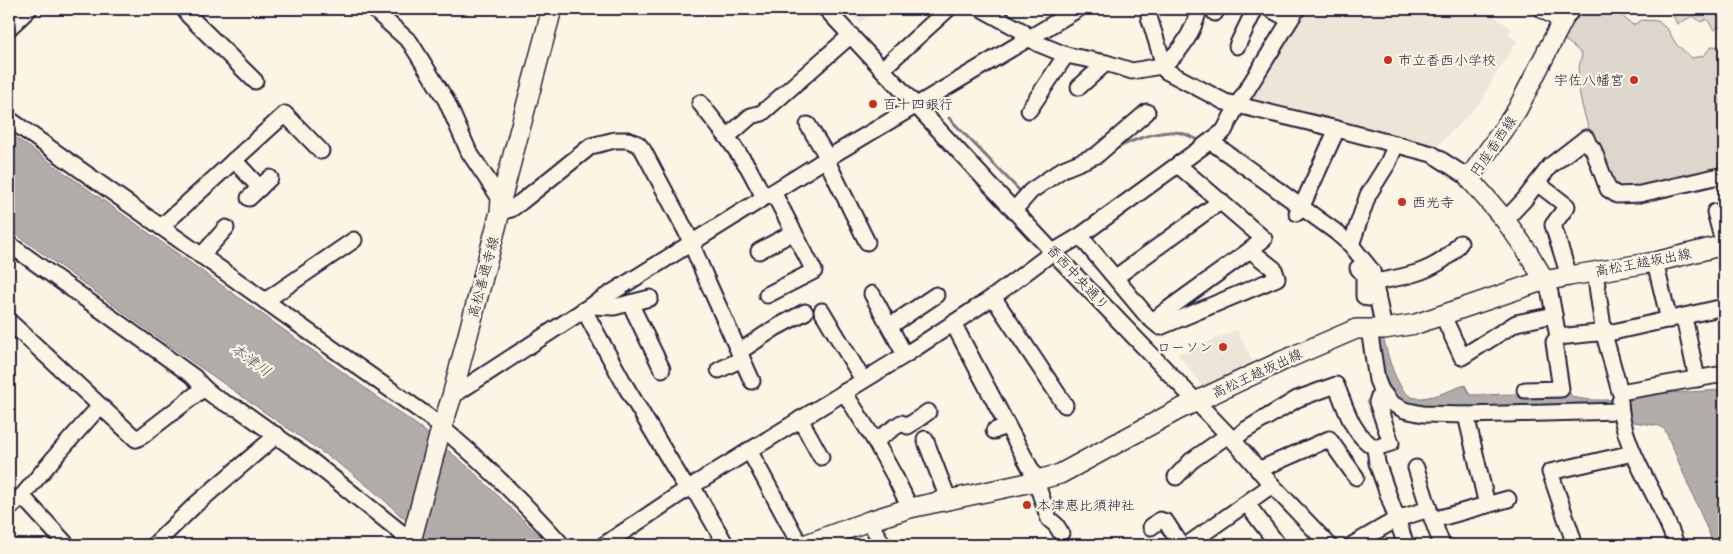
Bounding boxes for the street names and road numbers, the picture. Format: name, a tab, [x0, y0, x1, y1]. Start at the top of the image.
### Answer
street label: 円座香西線	[1463, 110, 1523, 182]
street label: 高松善通寺線	[461, 233, 506, 321]
street label: 香西中央通り	[1040, 238, 1115, 317]
street label: 高松王越坂出線	[1593, 241, 1694, 284]
street label: 高松王越坂出線	[1208, 341, 1307, 405]

